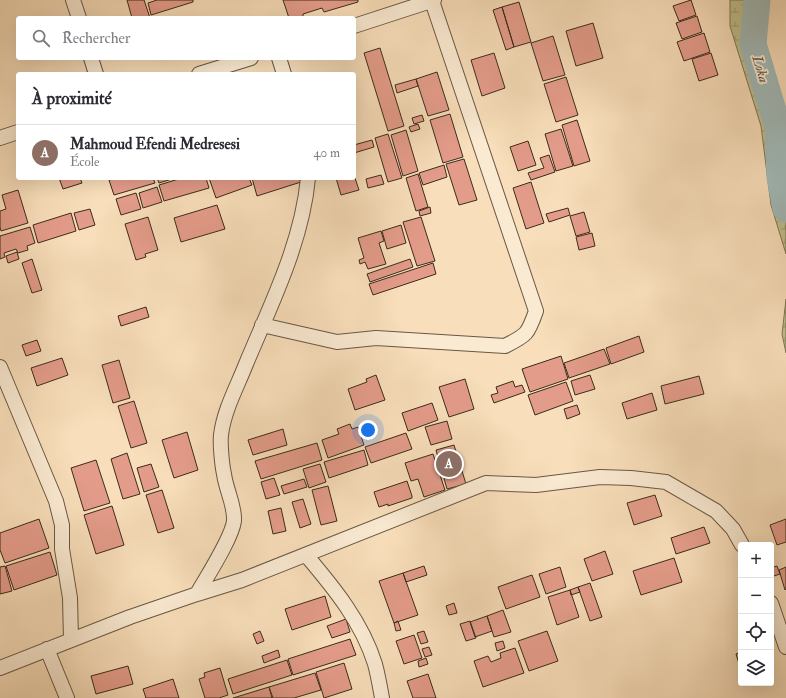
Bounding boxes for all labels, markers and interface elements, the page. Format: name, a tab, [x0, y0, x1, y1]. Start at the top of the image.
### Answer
search box	[16, 16, 356, 60]
icon: search	[30, 27, 52, 49]
text: Rechercher	[62, 29, 130, 48]
water label: Loka	[748, 53, 773, 85]
text: À proximité	[32, 88, 112, 109]
text: Mahmoud Efendi Medresesi	[70, 135, 240, 154]
text: A	[41, 145, 49, 161]
text: 40 m	[314, 145, 340, 161]
text: École	[70, 154, 99, 170]
your location	[358, 420, 378, 440]
pin: A	[436, 449, 462, 479]
map controls	[738, 542, 774, 686]
button: +	[738, 542, 774, 578]
button: −	[738, 578, 774, 614]
button: locate	[738, 614, 774, 650]
button: layers	[738, 650, 774, 686]

